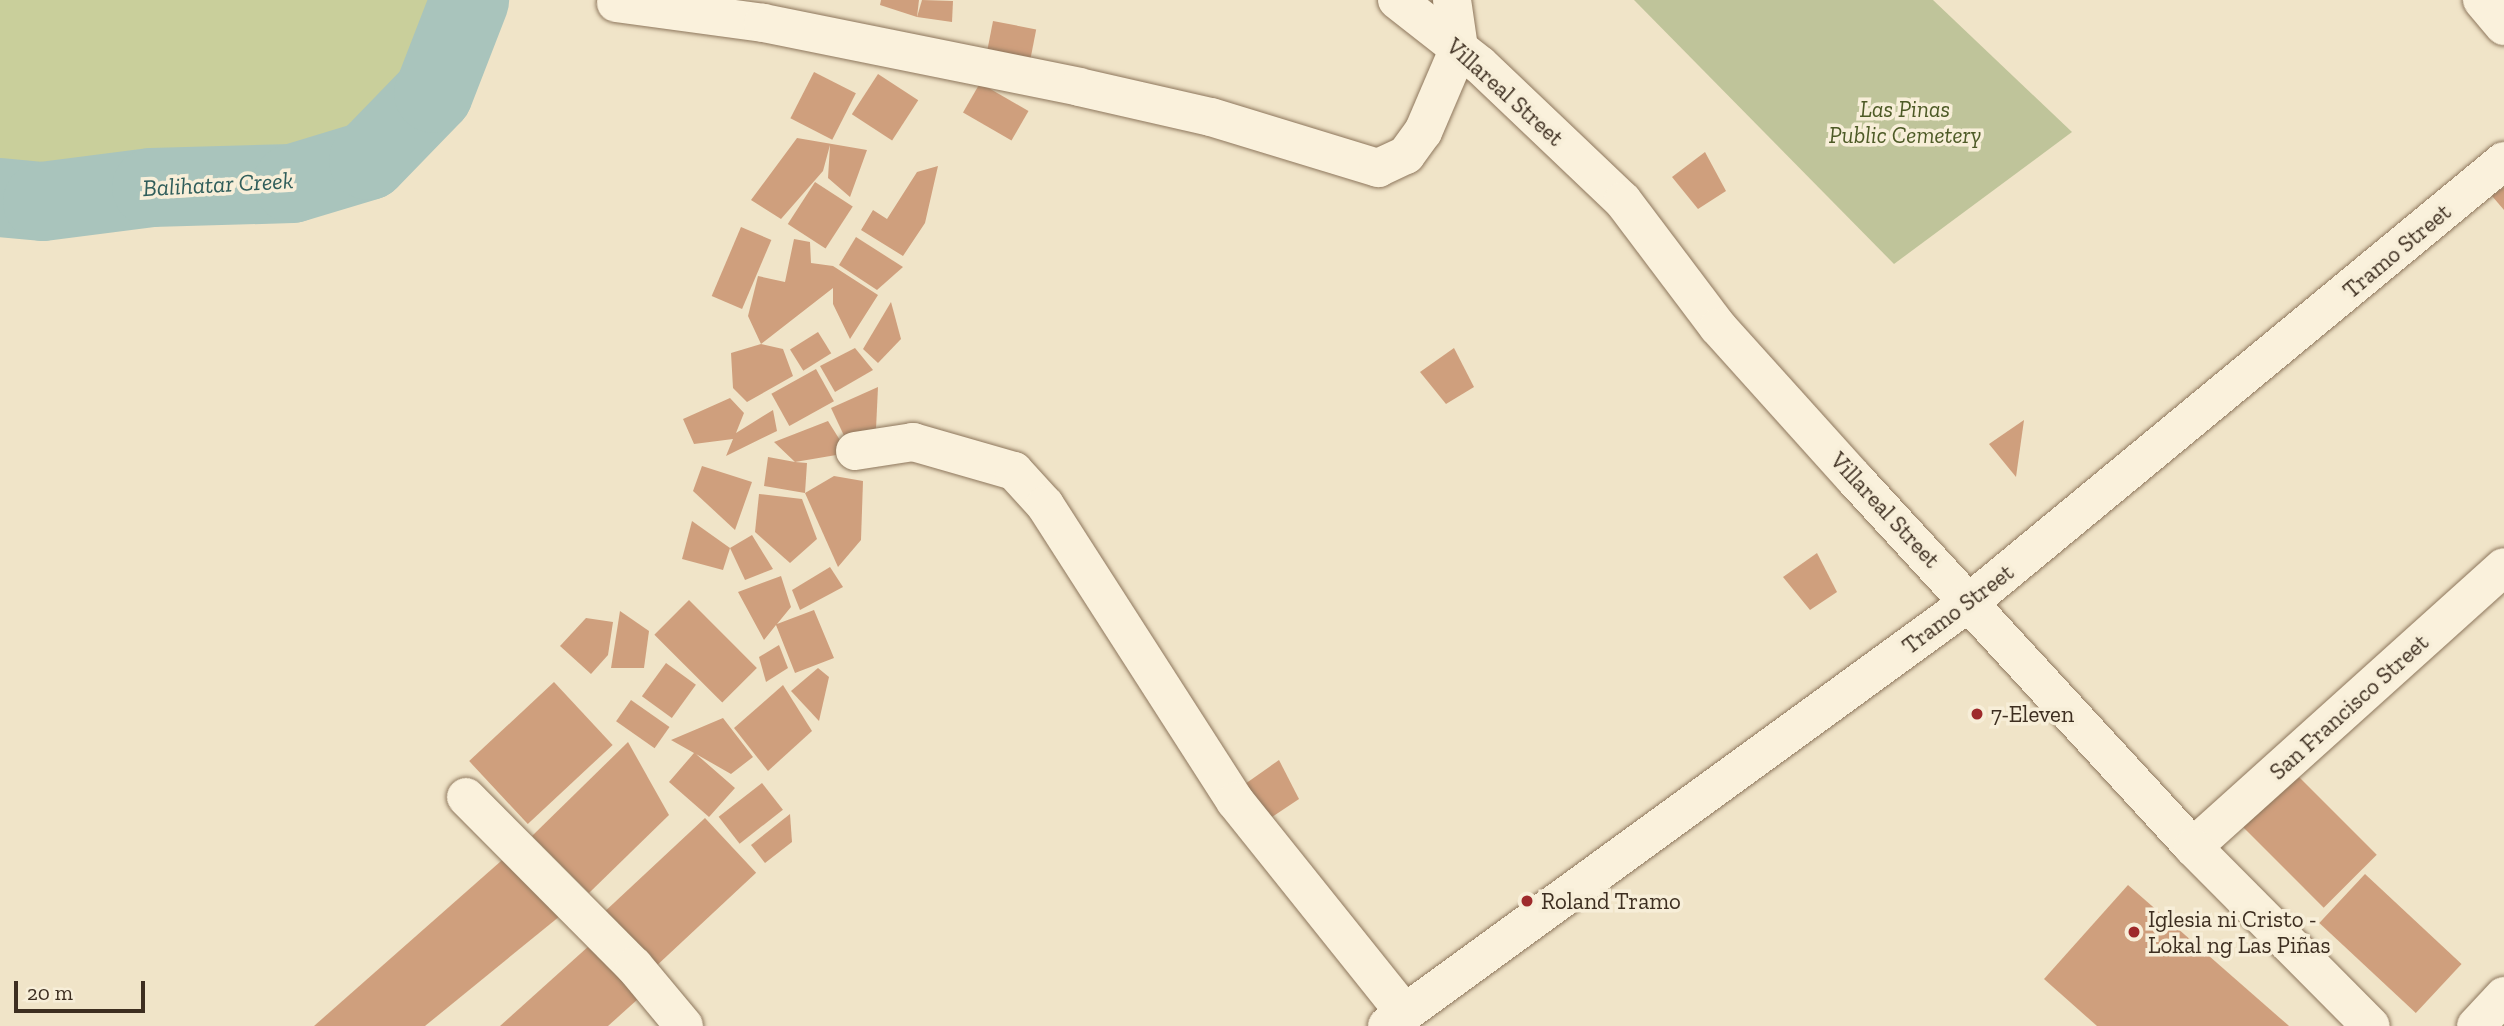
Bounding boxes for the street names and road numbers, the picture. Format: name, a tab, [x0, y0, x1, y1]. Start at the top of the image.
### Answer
street label: Villareal Street	[1441, 32, 1569, 152]
street label: Tramo Street	[2338, 198, 2456, 304]
street label: Villareal Street	[1825, 447, 1945, 573]
street label: Tramo Street	[1897, 558, 2019, 660]
street label: San Francisco Street	[2264, 629, 2434, 785]

